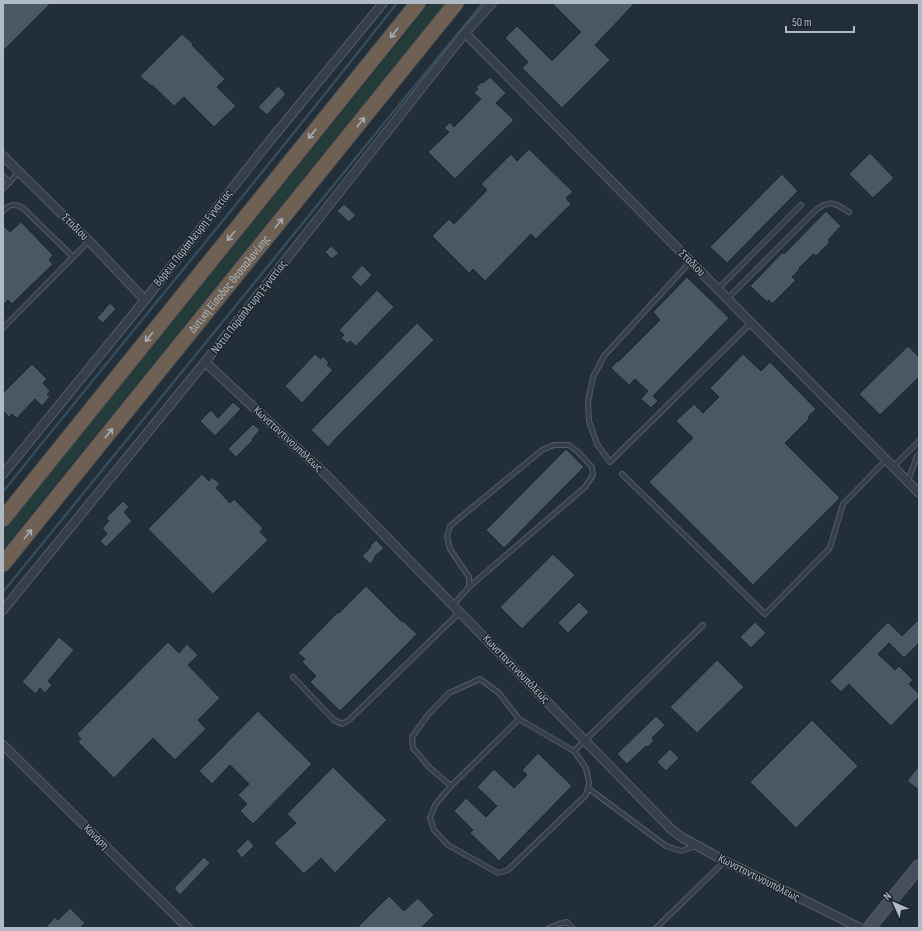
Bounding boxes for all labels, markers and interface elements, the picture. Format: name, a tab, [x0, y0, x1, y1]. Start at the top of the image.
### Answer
scale bar	[786, 8, 854, 34]
text: 50 m	[792, 15, 812, 30]
one-way arrow	[389, 28, 398, 39]
one-way arrow	[356, 116, 365, 127]
one-way arrow	[308, 129, 316, 140]
street label: Βόρεια Παράπλευρη Εγνατίας	[150, 186, 236, 290]
street label: Σταδίου	[58, 210, 92, 244]
one-way arrow	[274, 218, 283, 228]
one-way arrow	[226, 230, 235, 241]
street label: Δυτική Είσοδος Θεσσαλονίκης	[185, 232, 273, 336]
street label: Σταδίου	[675, 246, 709, 280]
street label: Νότια Παράπλευρη Εγνατίας	[208, 257, 290, 357]
one-way arrow	[145, 332, 154, 343]
street label: Κωνσταντινουπόλεως	[250, 403, 326, 475]
one-way arrow	[105, 427, 114, 438]
one-way arrow	[23, 529, 32, 539]
street label: Κωνσταντινουπόλεως	[479, 631, 553, 707]
street label: Κανάρη	[80, 821, 112, 853]
street label: Κωνσταντινουπόλεως	[716, 851, 803, 905]
north arrow	[874, 883, 914, 923]
text: N	[881, 890, 894, 903]

